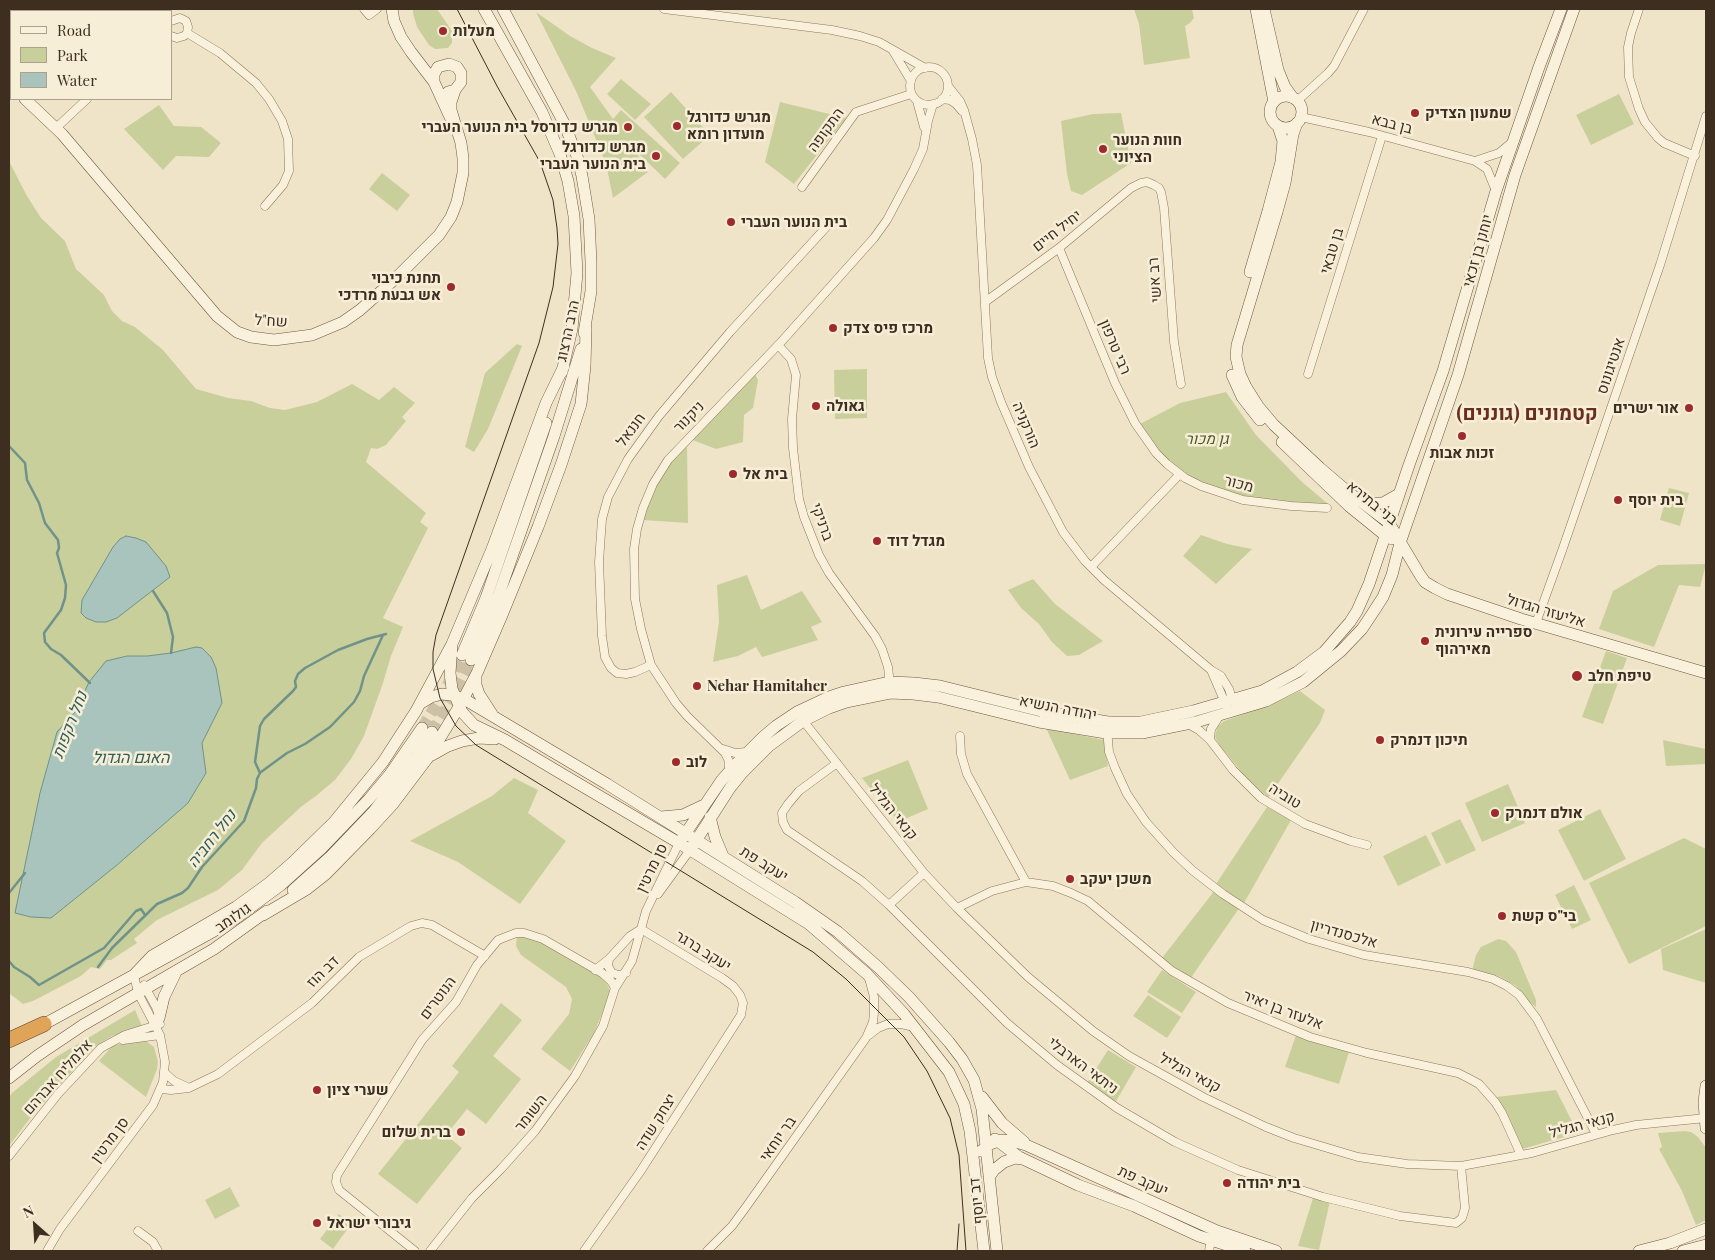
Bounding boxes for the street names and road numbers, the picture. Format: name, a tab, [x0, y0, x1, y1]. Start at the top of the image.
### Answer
street label: התקופה	[804, 104, 848, 156]
street label: בן בבא	[1370, 110, 1414, 138]
street label: יחיל חיים	[1029, 206, 1085, 256]
street label: יוחנן בן זכאי	[1459, 212, 1497, 290]
street label: בן טבאי	[1316, 226, 1348, 276]
street label: רב אשי	[1144, 257, 1166, 303]
street label: הרב הרצוג	[553, 299, 583, 363]
street label: שח"ל	[254, 311, 288, 331]
street label: רבי טרפון	[1095, 317, 1135, 377]
street label: אנטיגונוס	[1593, 335, 1629, 397]
street label: ניקנור	[670, 398, 708, 436]
street label: הורקניה	[1008, 399, 1044, 451]
street label: חננאל	[613, 410, 649, 450]
street label: מכור	[1222, 472, 1256, 496]
street label: בני בתירא	[1343, 477, 1401, 529]
street label: ברניקי	[807, 501, 837, 543]
street label: אליעזר הגדול	[1504, 590, 1588, 632]
street label: יהודה הנשיא	[1018, 692, 1098, 724]
street label: טוביה	[1265, 779, 1305, 813]
street label: קנאי הגליל	[865, 780, 921, 844]
street label: סן מרטין	[632, 840, 672, 896]
street label: יעקב פת	[737, 842, 791, 886]
street label: גולומב	[212, 899, 254, 937]
street label: אלכסנדריון	[1308, 916, 1380, 952]
street label: יעקב ברגר	[672, 927, 734, 975]
street label: דב הוז	[303, 952, 343, 992]
street label: הנוטרים	[416, 973, 460, 1023]
street label: אלעזר בן יאיר	[1240, 986, 1326, 1034]
street label: ניתאי הארבלי	[1044, 1034, 1122, 1098]
street label: אלמליח אברהם	[19, 1036, 97, 1118]
street label: קנאי הגליל	[1156, 1049, 1224, 1097]
street label: יצחק שדה	[632, 1090, 680, 1154]
street label: השומר	[511, 1091, 551, 1135]
street label: קנאי הגליל	[1547, 1108, 1617, 1142]
street label: בר יוחאי	[756, 1113, 800, 1165]
street label: סן מרטין	[87, 1114, 133, 1166]
street label: יעקב פת	[1115, 1162, 1171, 1200]
street label: דב יוסף	[966, 1177, 988, 1225]

